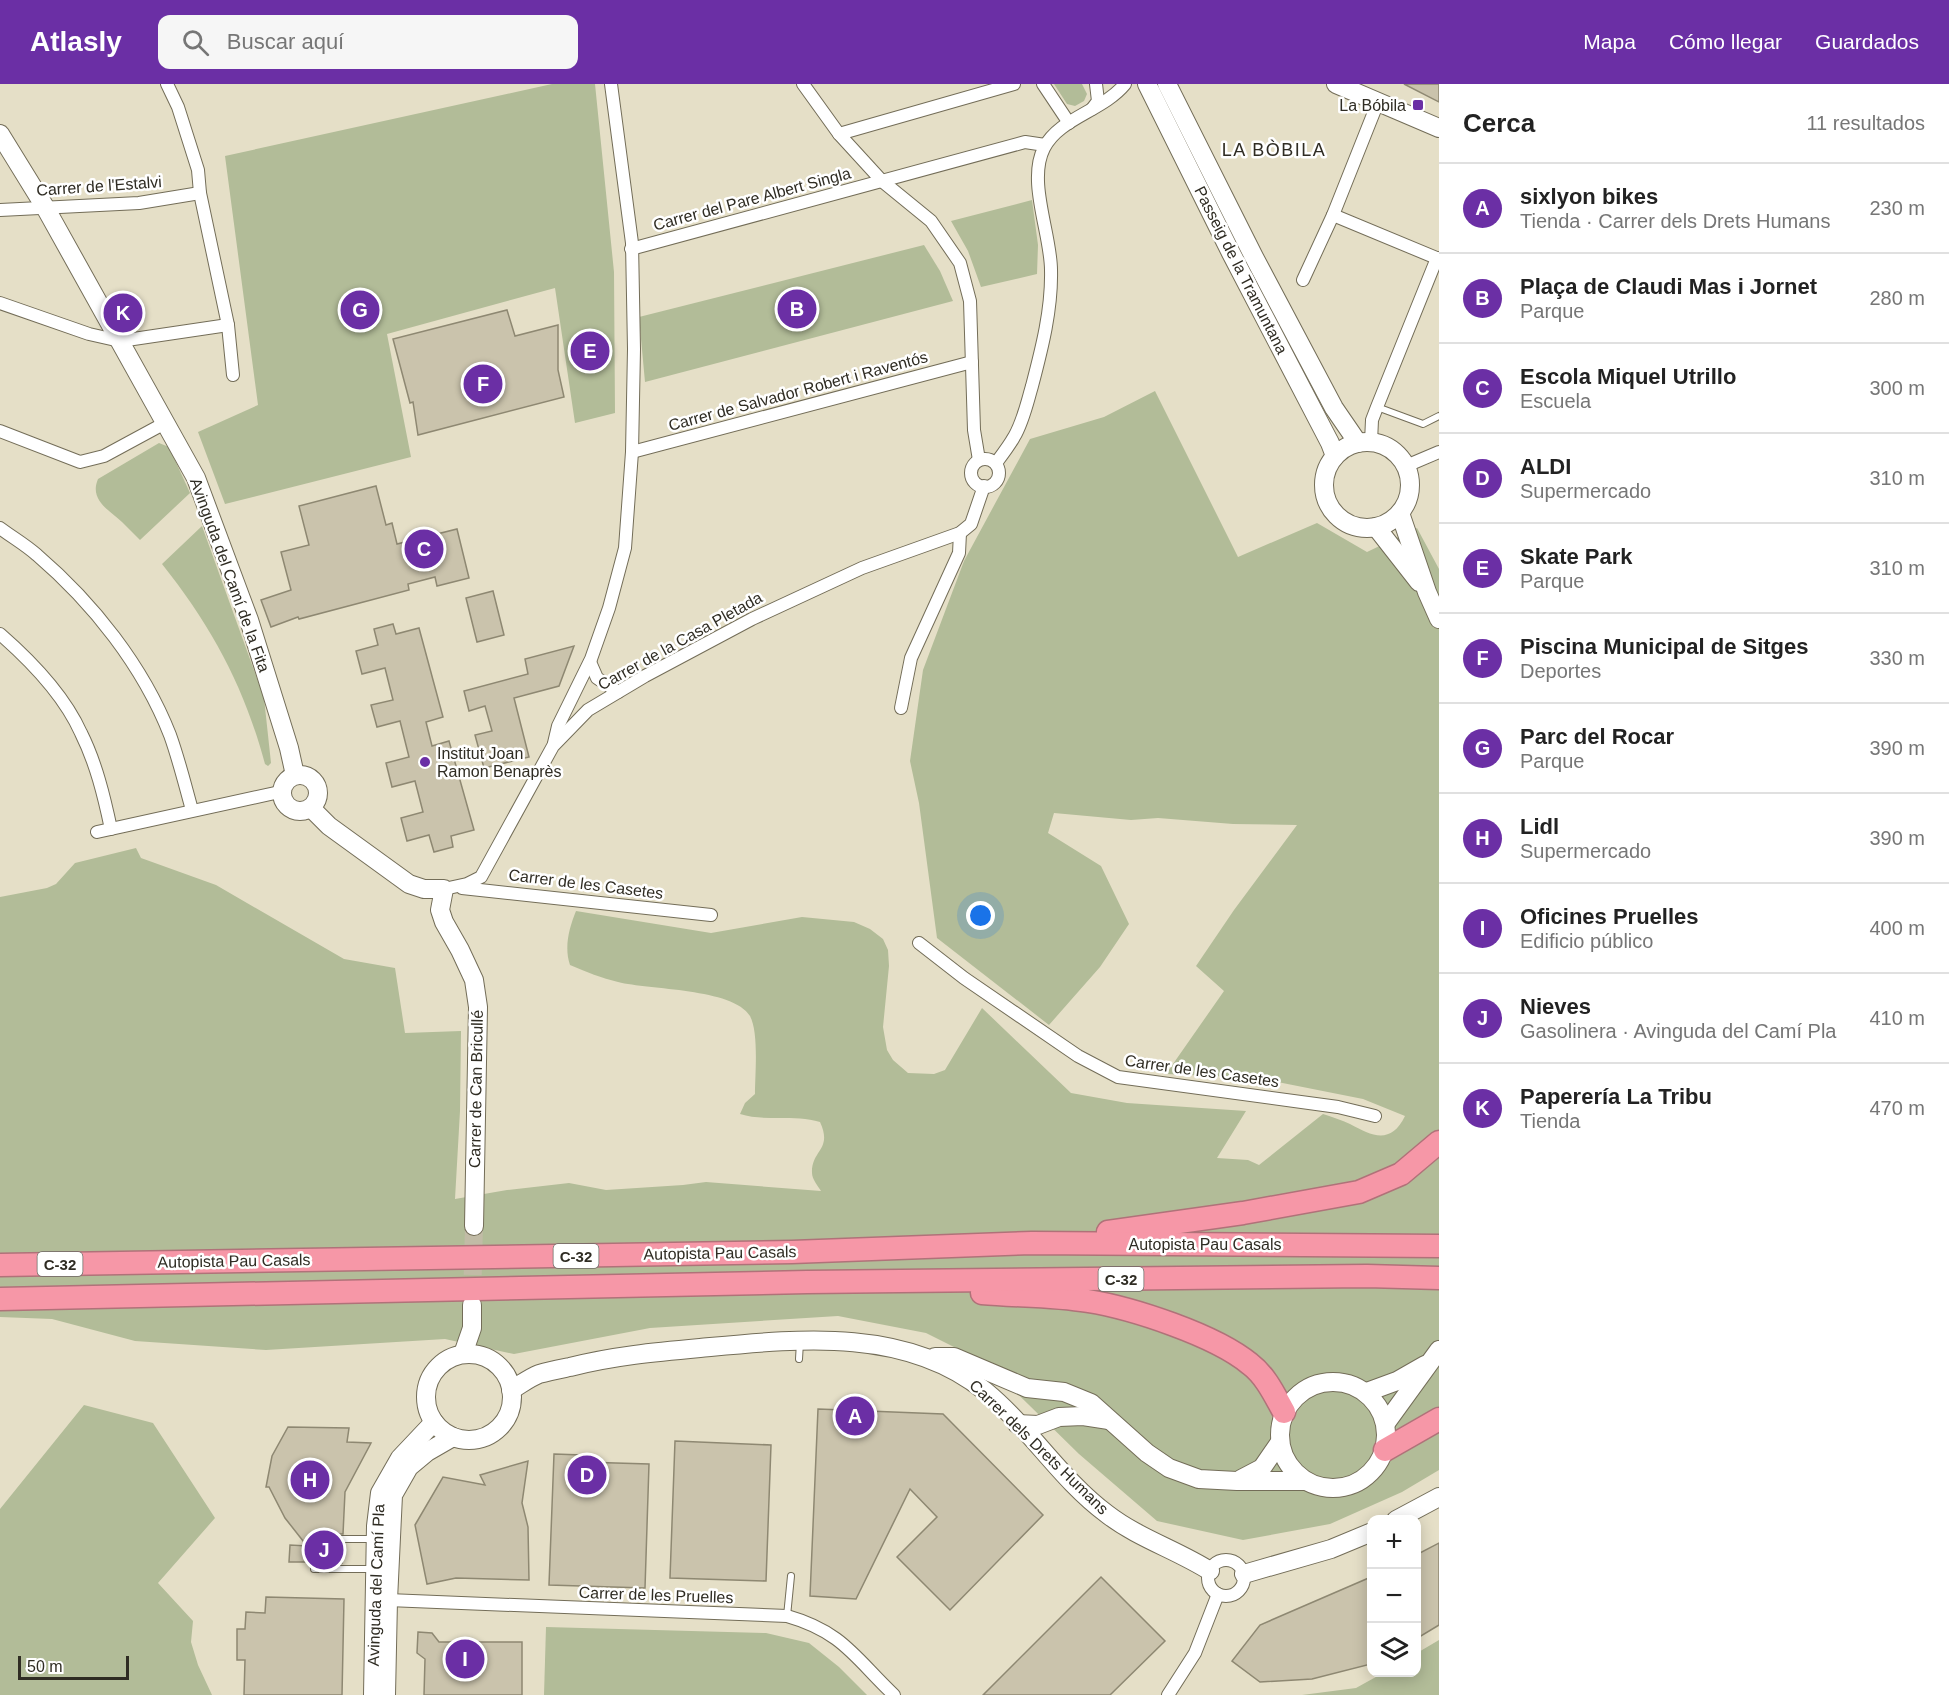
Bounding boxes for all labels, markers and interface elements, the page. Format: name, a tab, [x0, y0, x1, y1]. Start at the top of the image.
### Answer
search box	[158, 15, 578, 69]
text: Atlasly	[30, 26, 122, 57]
icon: search	[179, 26, 212, 59]
text: Buscar aquí	[227, 29, 344, 54]
text: Mapa	[1583, 30, 1636, 53]
text: Cómo llegar	[1669, 30, 1782, 53]
text: Guardados	[1815, 30, 1919, 53]
place label: La Bóbila	[1339, 97, 1406, 114]
marker: La Bóbila	[1411, 98, 1425, 112]
text: Cerca	[1463, 108, 1535, 138]
text: 11 resultados	[1806, 112, 1925, 134]
district label: LA BÒBILA	[1222, 139, 1326, 160]
street label: Carrer del Pare Albert Singla	[651, 164, 853, 234]
street label: Carrer de l'Estalvi	[36, 173, 162, 199]
street label: Passeig de la Tramuntana	[1191, 183, 1291, 357]
text: sixlyon bikes	[1520, 184, 1658, 209]
text: A	[1475, 197, 1490, 219]
text: 230 m	[1869, 197, 1925, 219]
text: Tienda · Carrer dels Drets Humans	[1520, 210, 1830, 232]
text: Plaça de Claudi Mas i Jornet	[1520, 274, 1817, 299]
pin: B	[778, 286, 816, 332]
text: B	[1475, 287, 1490, 309]
text: 280 m	[1869, 287, 1925, 309]
pin: G	[340, 288, 380, 332]
pin: K	[104, 290, 142, 336]
text: Parque	[1520, 300, 1585, 322]
pin: E	[570, 328, 610, 374]
street label: Carrer de Salvador Robert i Raventós	[667, 348, 929, 434]
pin: F	[464, 362, 502, 406]
text: Escola Miquel Utrillo	[1520, 364, 1736, 389]
text: C	[1475, 377, 1490, 399]
text: 300 m	[1869, 377, 1925, 399]
text: Escuela	[1520, 390, 1591, 412]
text: ALDI	[1520, 454, 1571, 479]
text: D	[1475, 467, 1490, 489]
text: 310 m	[1869, 467, 1925, 489]
street label: Avinguda del Camí de la Fita	[187, 476, 273, 674]
text: Supermercado	[1520, 480, 1651, 502]
pin: C	[404, 526, 444, 572]
text: Skate Park	[1520, 544, 1633, 569]
text: E	[1476, 557, 1489, 579]
text: 310 m	[1869, 557, 1925, 579]
text: Parque	[1520, 570, 1585, 592]
street label: Carrer de la Casa Pletada	[595, 589, 765, 693]
text: Piscina Municipal de Sitges	[1520, 634, 1809, 659]
text: F	[1476, 647, 1489, 669]
text: 330 m	[1869, 647, 1925, 669]
text: Deportes	[1520, 660, 1601, 682]
text: Parc del Rocar	[1520, 724, 1674, 749]
text: G	[1475, 737, 1490, 759]
text: 390 m	[1869, 737, 1925, 759]
place label: Institut Joan Ramon Benaprès	[437, 745, 562, 780]
text: Parque	[1520, 750, 1585, 772]
marker: Institut Joan Ramon Benaprès	[418, 755, 432, 769]
text: Lidl	[1520, 814, 1559, 839]
text: H	[1475, 827, 1490, 849]
text: 390 m	[1869, 827, 1925, 849]
text: Supermercado	[1520, 840, 1651, 862]
street label: Carrer de les Casetes	[508, 866, 664, 902]
your location	[966, 901, 995, 930]
text: Oficines Pruelles	[1520, 904, 1699, 929]
text: I	[1480, 917, 1485, 939]
text: 400 m	[1869, 917, 1925, 939]
text: Edificio público	[1520, 930, 1653, 952]
text: Nieves	[1520, 994, 1591, 1019]
text: J	[1477, 1007, 1488, 1029]
text: 410 m	[1869, 1007, 1925, 1029]
street label: Carrer de Can Bricullé	[466, 1010, 486, 1168]
text: Gasolinera · Avinguda del Camí Pla	[1520, 1020, 1836, 1042]
street label: Carrer de les Casetes	[1124, 1052, 1280, 1090]
text: Paperería La Tribu	[1520, 1084, 1712, 1109]
text: K	[1475, 1097, 1490, 1119]
text: 470 m	[1869, 1097, 1925, 1119]
text: Tienda	[1520, 1110, 1580, 1132]
street label: Autopista Pau Casals	[1129, 1236, 1281, 1253]
street label: Autopista Pau Casals	[643, 1243, 797, 1263]
road number: C-32	[554, 1244, 598, 1268]
street label: Autopista Pau Casals	[157, 1251, 311, 1271]
road number: C-32	[38, 1252, 82, 1276]
road number: C-32	[1098, 1267, 1144, 1291]
street label: Carrer dels Drets Humans	[966, 1376, 1112, 1518]
pin: A	[836, 1394, 874, 1438]
pin: D	[568, 1452, 606, 1498]
pin: H	[290, 1458, 330, 1502]
street label: Avinguda del Camí Pla	[365, 1503, 387, 1666]
map controls	[1367, 1515, 1421, 1677]
button: +	[1367, 1515, 1421, 1569]
pin: J	[304, 1528, 344, 1572]
button: −	[1367, 1569, 1421, 1623]
street label: Carrer de les Pruelles	[578, 1584, 734, 1606]
button: layers	[1367, 1623, 1421, 1677]
pin: I	[446, 1636, 484, 1682]
scale bar	[18, 1653, 129, 1680]
text: 50 m	[27, 1658, 63, 1675]

